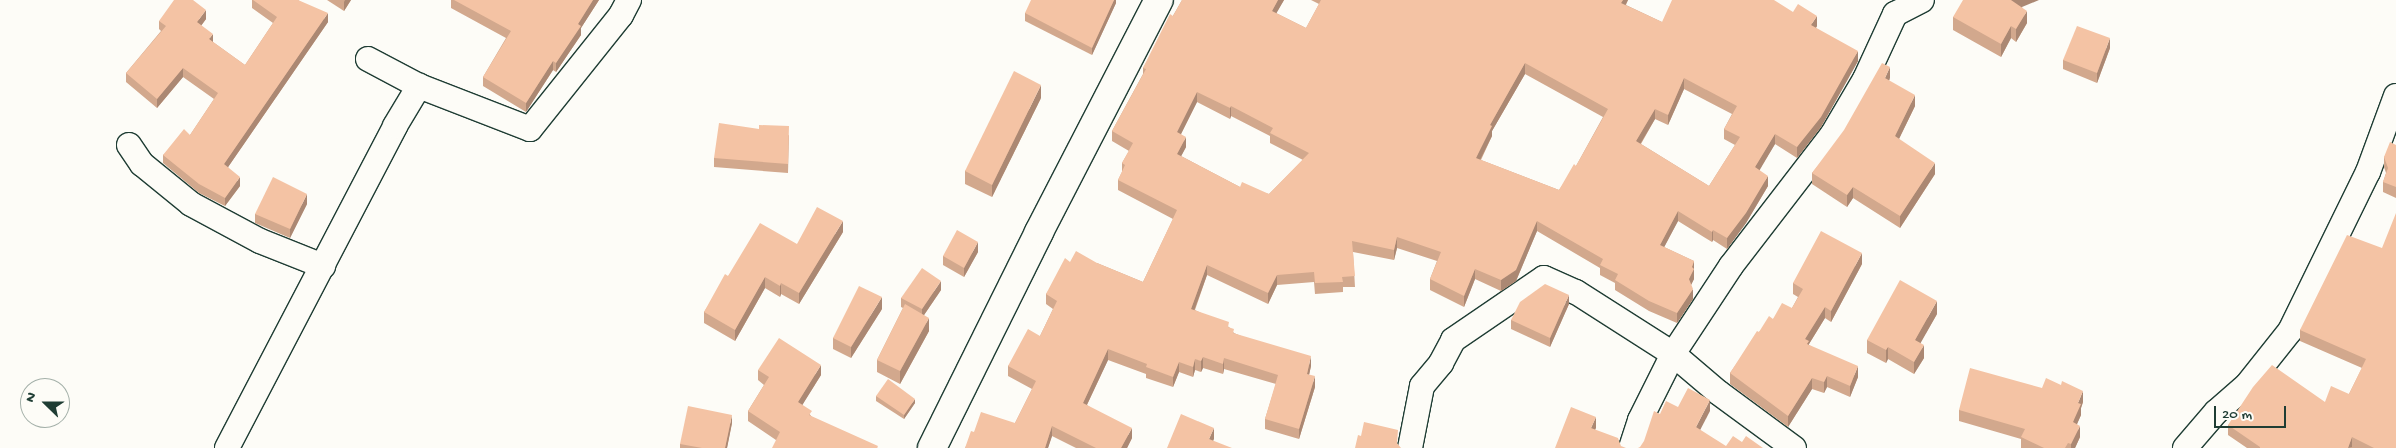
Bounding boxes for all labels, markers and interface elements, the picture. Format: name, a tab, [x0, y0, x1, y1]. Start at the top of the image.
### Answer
north arrow	[20, 378, 70, 428]
text: N	[22, 390, 41, 405]
scale bar	[2216, 396, 2288, 428]
text: 20 m	[2222, 406, 2252, 424]

